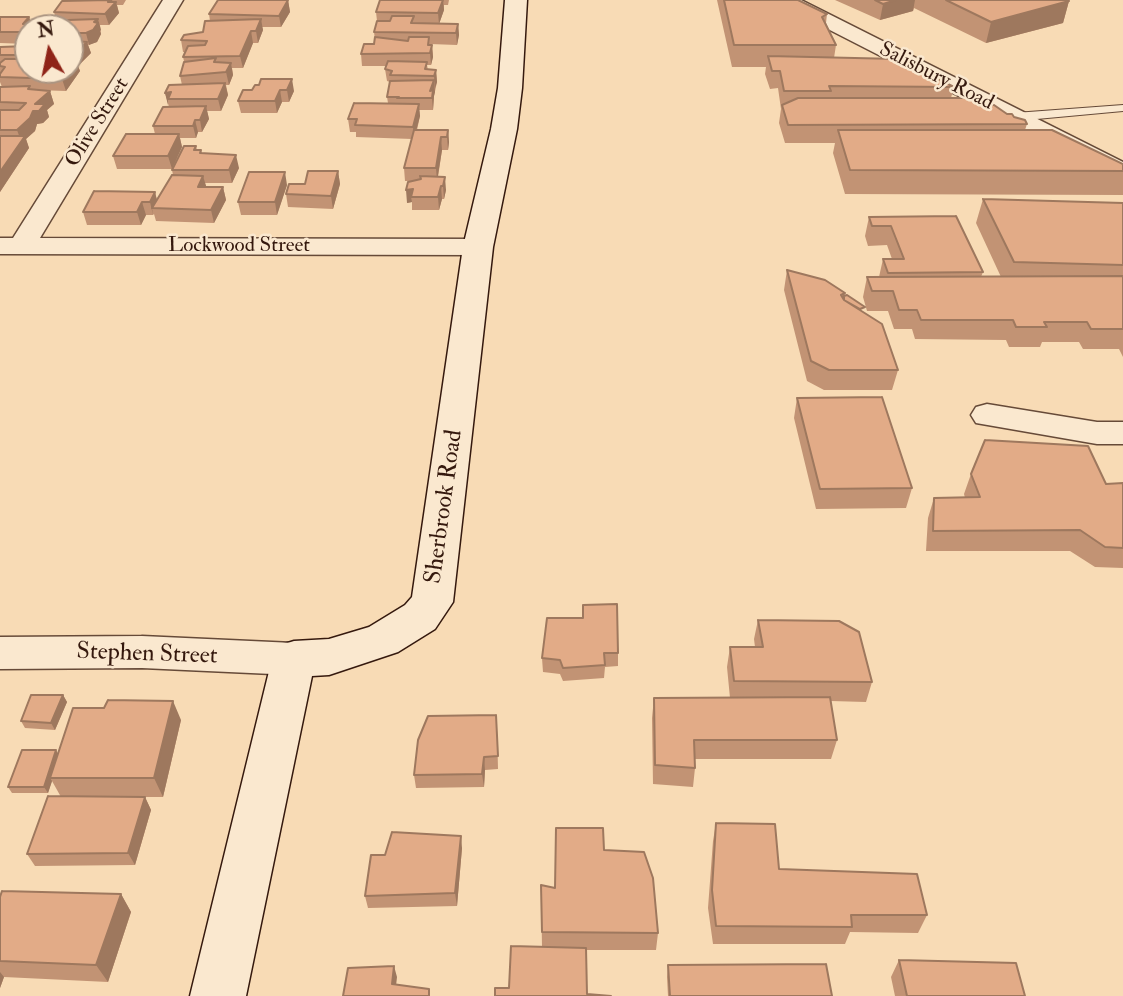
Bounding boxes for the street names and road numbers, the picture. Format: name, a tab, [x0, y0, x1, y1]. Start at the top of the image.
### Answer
street label: Salisbury Road	[875, 37, 997, 117]
street label: Olive Street	[61, 74, 135, 172]
street label: Lockwood Street	[168, 233, 310, 259]
street label: Sherbrook Road	[420, 428, 470, 586]
street label: Stephen Street	[76, 638, 218, 672]

